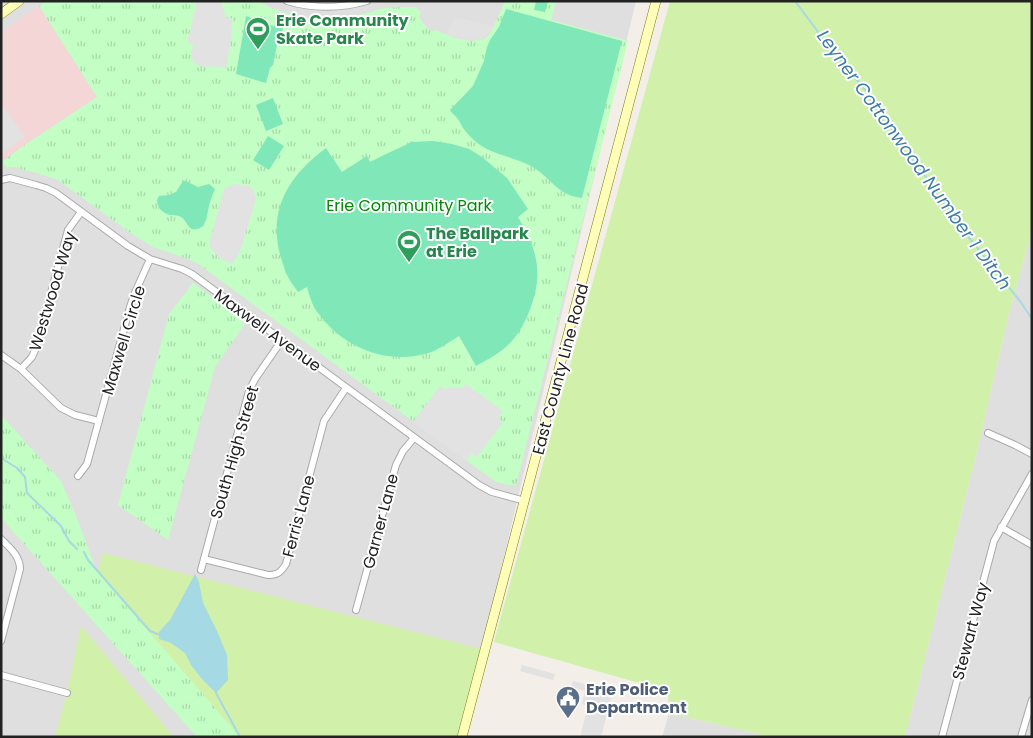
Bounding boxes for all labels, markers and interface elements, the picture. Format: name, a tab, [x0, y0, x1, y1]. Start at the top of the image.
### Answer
place label: Erie Community Skate Park	[276, 9, 410, 50]
sports icon: Erie Community Skate Park	[245, 16, 271, 50]
water label: Leyner Cottonwood Number 1 Ditch	[811, 24, 1017, 295]
park label: Erie Community Park	[326, 194, 493, 217]
place label: The Ballpark at Erie	[426, 222, 529, 263]
street label: Westwood Way	[23, 229, 82, 354]
sports icon: The Ballpark at Erie	[396, 229, 422, 263]
street label: East County Line Road	[527, 281, 594, 457]
street label: Maxwell Circle	[96, 283, 151, 398]
street label: Maxwell Avenue	[209, 284, 326, 377]
street label: South High Street	[204, 383, 265, 521]
street label: Garner Lane	[357, 471, 404, 571]
street label: Ferris Lane	[276, 472, 321, 560]
street label: Stewart Way	[946, 580, 995, 683]
place label: Erie Police Department	[586, 678, 687, 719]
public building icon: Erie Police Department	[555, 685, 581, 719]

